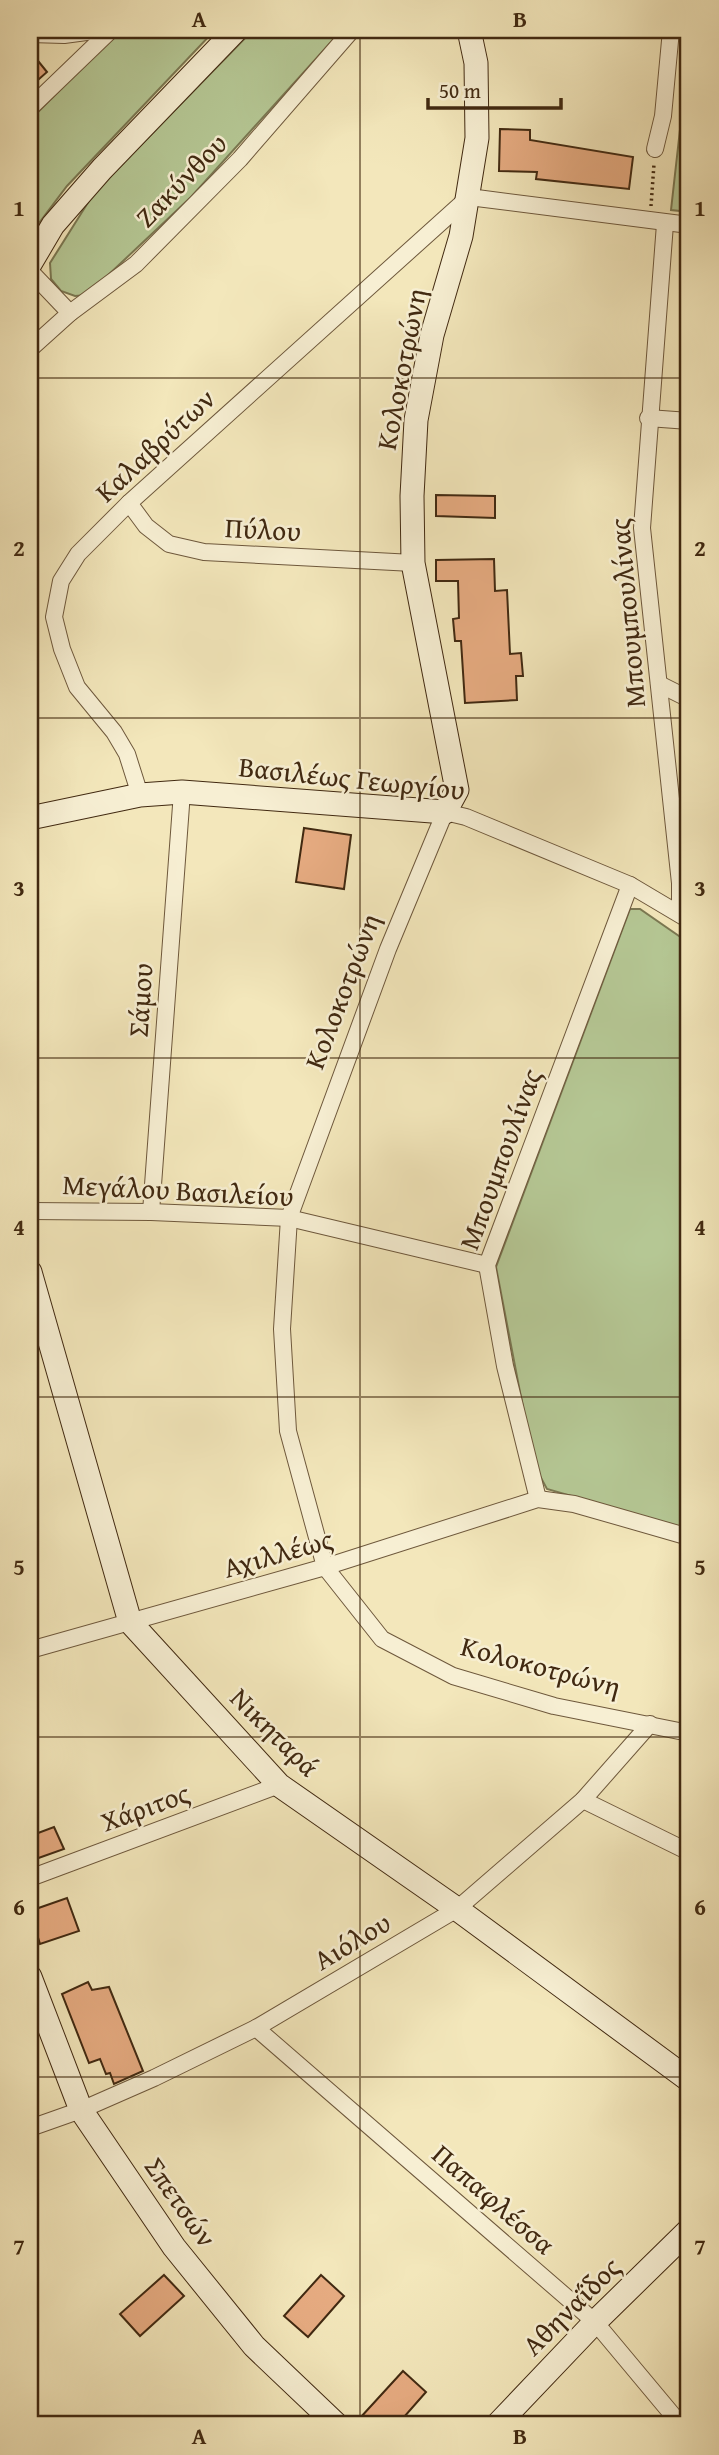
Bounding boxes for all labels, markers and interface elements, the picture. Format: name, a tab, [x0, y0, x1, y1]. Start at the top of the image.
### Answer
text: A	[192, 2, 207, 35]
text: B	[513, 2, 527, 35]
scale bar	[428, 66, 562, 110]
text: 50 m	[439, 75, 481, 106]
street label: Ζακύνθου	[125, 123, 236, 236]
text: 1	[13, 191, 25, 224]
text: 1	[694, 191, 706, 224]
street label: Κολοκοτρώνη	[365, 285, 436, 453]
street label: Καλαβρύτων	[85, 378, 224, 511]
street label: Πύλου	[224, 506, 302, 551]
street label: Μπουμπουλίνας	[598, 516, 655, 710]
text: 2	[13, 531, 25, 564]
text: 2	[694, 531, 706, 564]
street label: Βασιλέως Γεωργίου	[237, 745, 467, 810]
text: 3	[13, 871, 25, 904]
text: 3	[694, 871, 706, 904]
street label: Κολοκοτρώνη	[293, 907, 390, 1075]
street label: Σάμου	[116, 962, 163, 1038]
street label: Μπουμπουλίνας	[448, 1062, 551, 1255]
street label: Μεγάλου Βασιλείου	[62, 1163, 295, 1216]
text: 4	[13, 1210, 25, 1243]
text: 4	[694, 1210, 706, 1243]
street label: Αχιλλέως	[218, 1517, 338, 1588]
text: 5	[13, 1550, 25, 1583]
text: 5	[694, 1550, 706, 1583]
street label: Κολοκοτρώνη	[457, 1625, 625, 1706]
street label: Νικηταρά	[221, 1678, 329, 1786]
street label: Χάριτος	[95, 1771, 195, 1842]
text: 6	[13, 1890, 25, 1923]
text: 6	[694, 1890, 706, 1923]
street label: Αιόλου	[305, 1901, 398, 1980]
street label: Παπαφλέσσα	[424, 2134, 565, 2264]
street label: Σπετσών	[135, 2148, 227, 2255]
text: 7	[13, 2230, 25, 2263]
text: 7	[694, 2230, 706, 2263]
street label: Αθηναΐδος	[512, 2247, 629, 2364]
text: A	[192, 2419, 207, 2452]
text: B	[513, 2419, 527, 2452]

